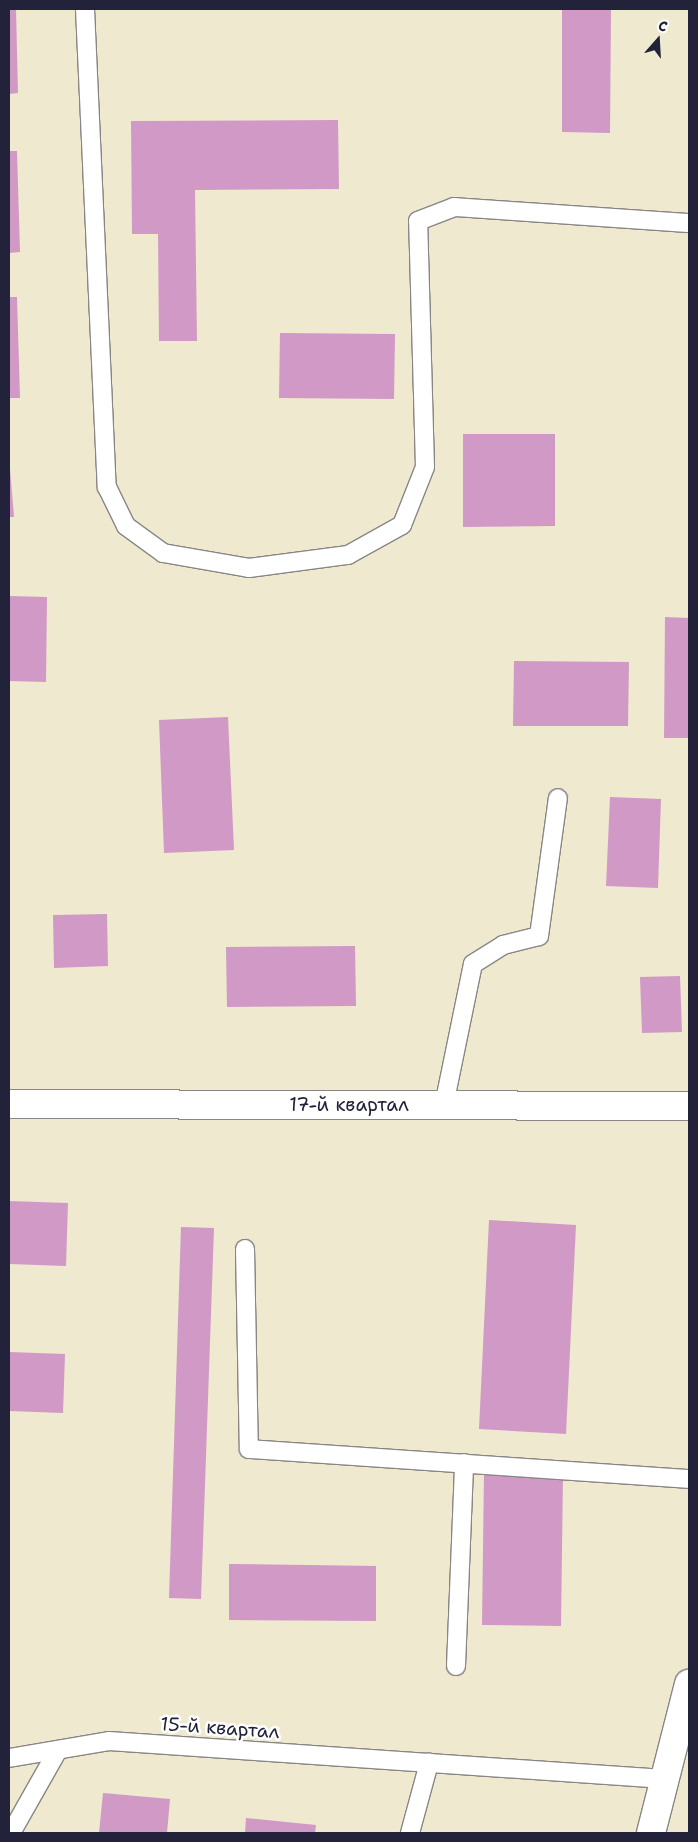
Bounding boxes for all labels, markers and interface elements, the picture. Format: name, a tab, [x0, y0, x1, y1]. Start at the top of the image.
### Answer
north arrow	[633, 15, 683, 65]
text: С	[656, 16, 670, 36]
street label: 17-й квартал	[289, 1094, 409, 1116]
street label: 15-й квартал	[160, 1712, 280, 1744]

